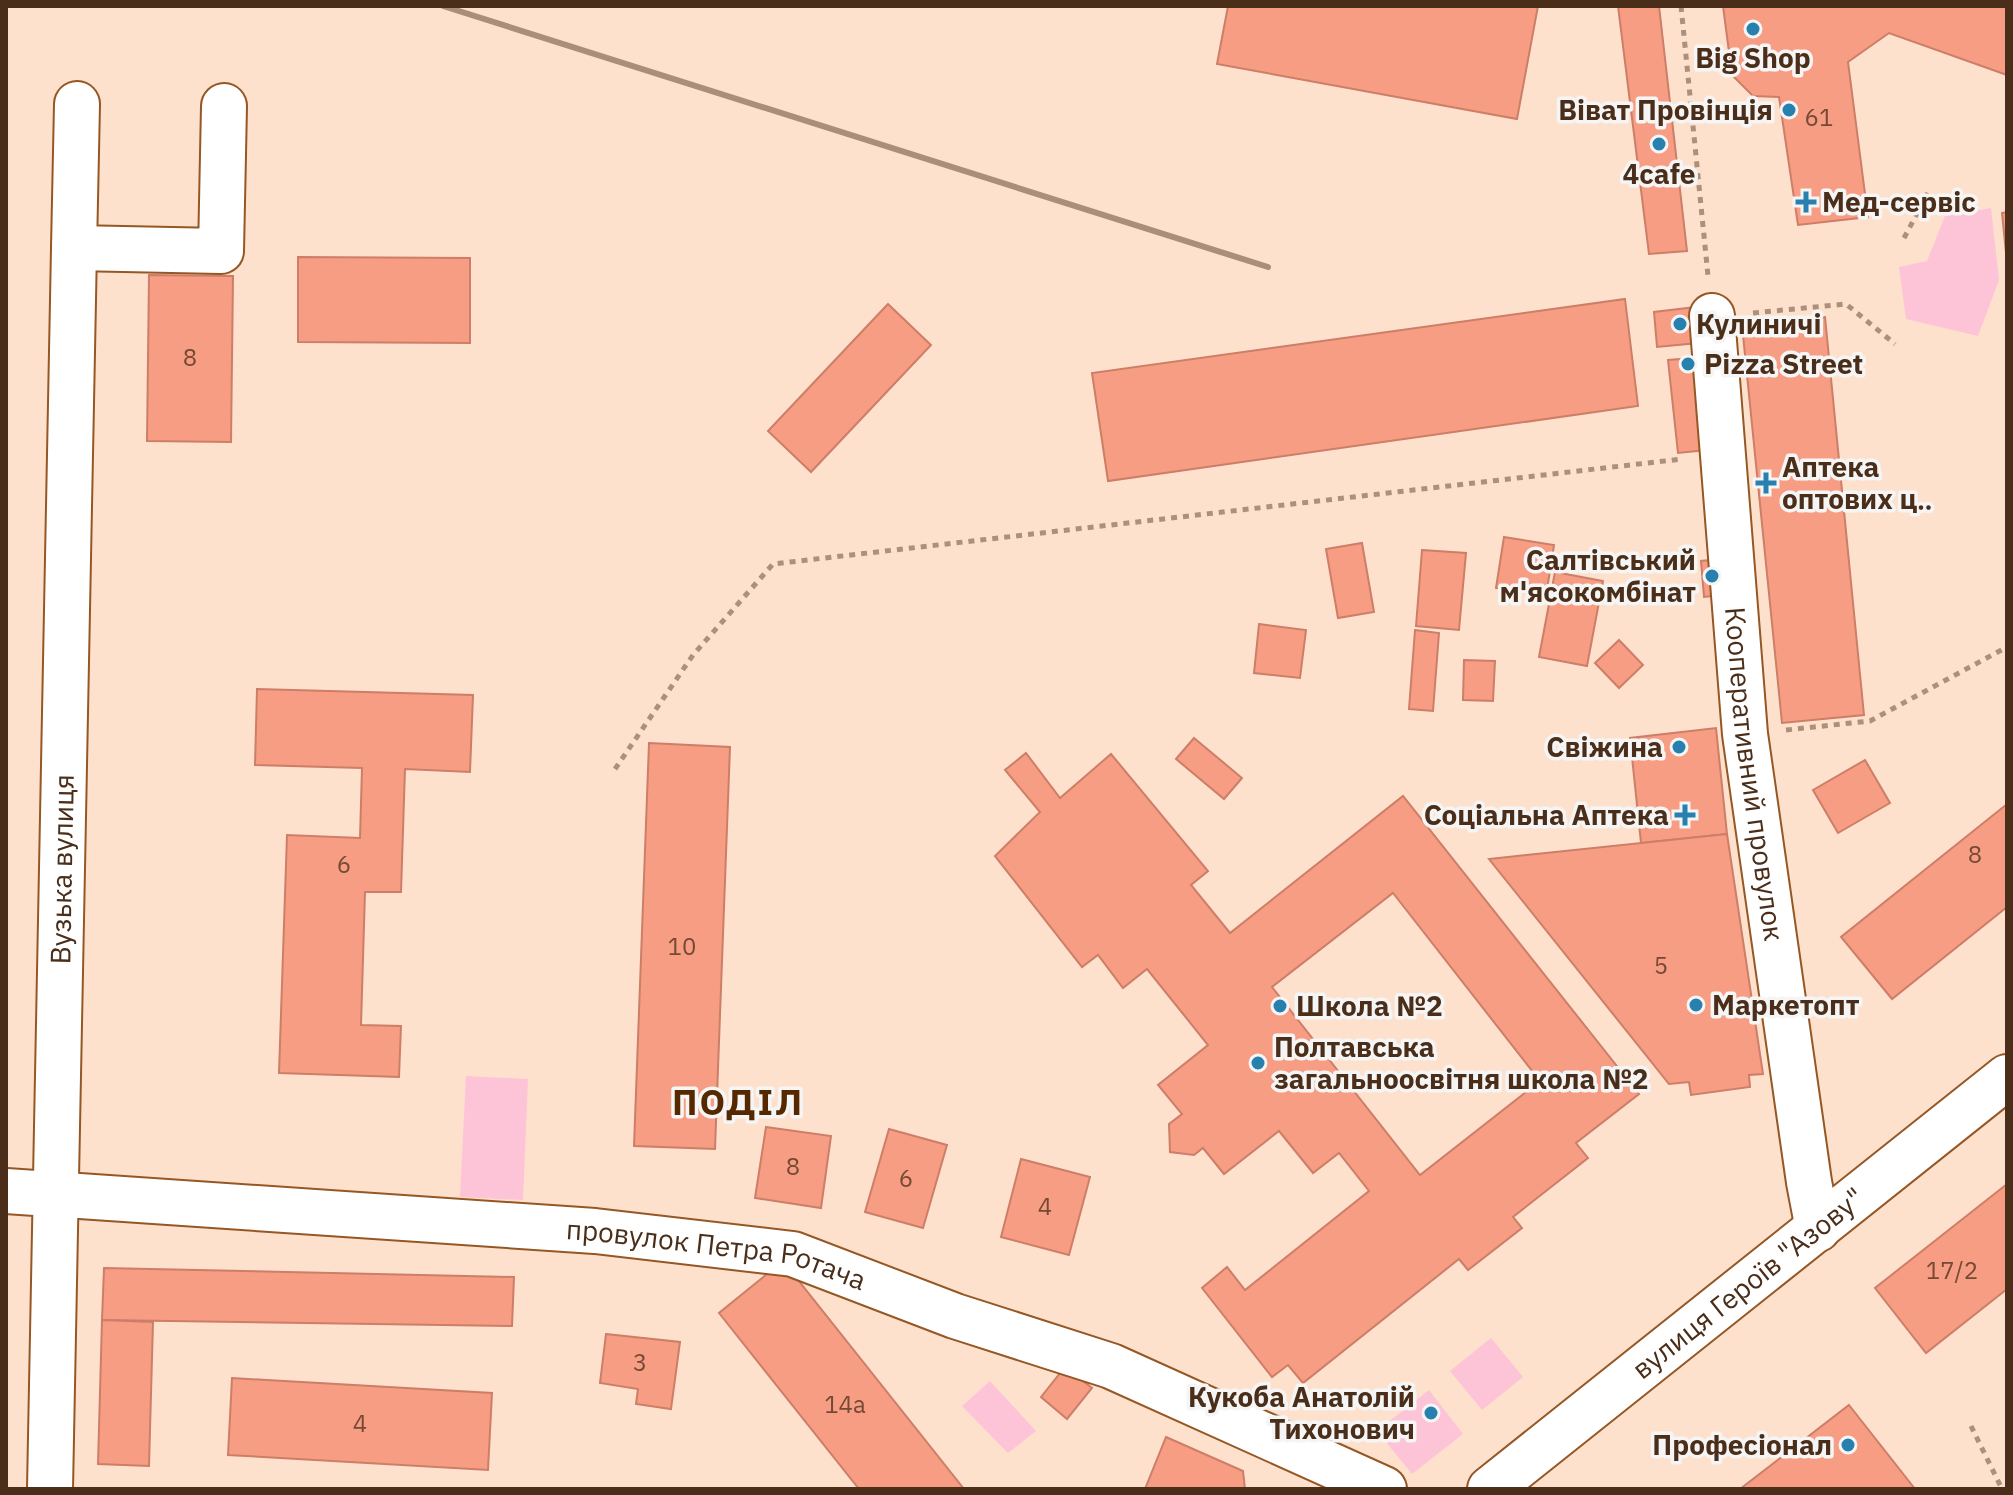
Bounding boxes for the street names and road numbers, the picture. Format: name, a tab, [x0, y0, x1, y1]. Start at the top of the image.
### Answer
street label: Кооперативний провулок	[1717, 605, 1793, 943]
street label: Вузька вулиця	[41, 774, 82, 965]
street label: вулиця Героїв "Азову"	[1624, 1179, 1872, 1387]
street label: провулок Петра Ротача	[565, 1210, 872, 1298]

